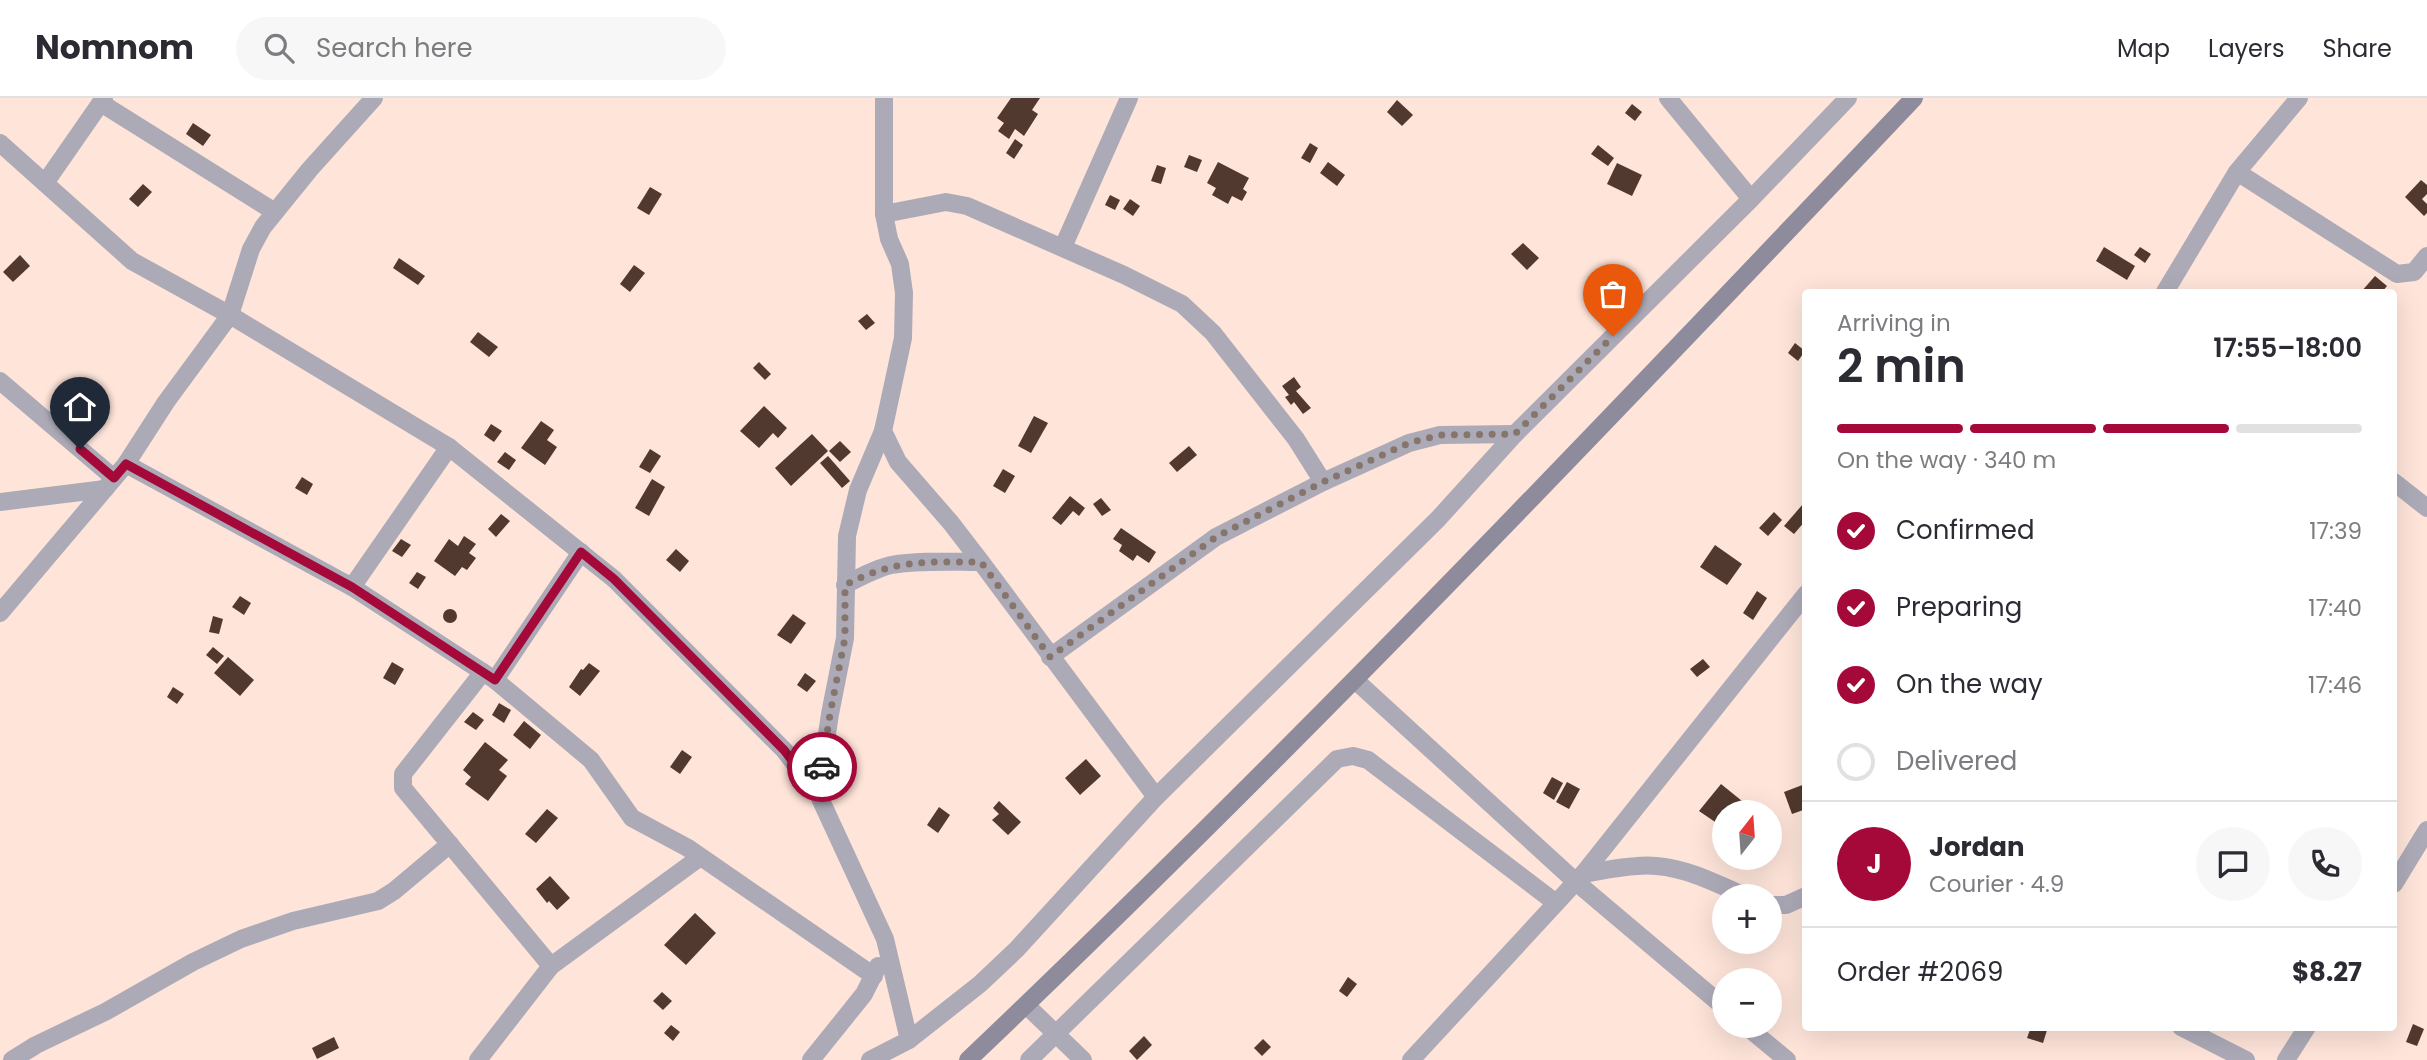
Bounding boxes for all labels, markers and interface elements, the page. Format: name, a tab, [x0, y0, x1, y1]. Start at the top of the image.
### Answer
search box	[236, 17, 726, 80]
text: Nomnom	[35, 24, 194, 71]
icon: search	[260, 29, 298, 67]
text: Search here	[316, 30, 473, 66]
text: Map	[2117, 32, 2170, 65]
text: Layers	[2208, 32, 2284, 65]
text: Share	[2322, 32, 2392, 65]
pin	[1583, 264, 1643, 336]
icon: bag	[1594, 275, 1632, 313]
text: Arriving in	[1837, 307, 1951, 339]
text: 17:55–18:00	[2213, 330, 2362, 366]
text: 2 min	[1837, 334, 1966, 398]
pin	[50, 377, 110, 449]
icon: home	[61, 388, 99, 426]
text: On the way · 340 m	[1837, 444, 2056, 476]
icon: check	[1837, 512, 1875, 550]
text: Confirmed	[1896, 512, 2034, 548]
text: 17:39	[2309, 515, 2362, 547]
icon: check	[1837, 589, 1875, 627]
text: Preparing	[1896, 589, 2022, 625]
text: 17:40	[2308, 592, 2362, 624]
icon: check	[1837, 666, 1875, 704]
text: On the way	[1896, 666, 2043, 702]
text: 17:46	[2308, 669, 2362, 701]
courier	[787, 732, 857, 802]
text: Delivered	[1896, 743, 2017, 779]
icon: car	[803, 748, 841, 786]
north arrow	[1712, 800, 1782, 870]
map controls	[1712, 800, 1782, 1038]
button: chat	[2196, 827, 2270, 901]
button: phone	[2288, 827, 2362, 901]
text: Jordan	[1929, 829, 2025, 865]
text: J	[1866, 846, 1882, 882]
text: Courier · 4.9	[1929, 868, 2064, 900]
button: +	[1712, 884, 1782, 954]
text: Order #2069	[1837, 954, 2003, 990]
text: $8.27	[2292, 954, 2362, 990]
button: −	[1712, 968, 1782, 1038]

